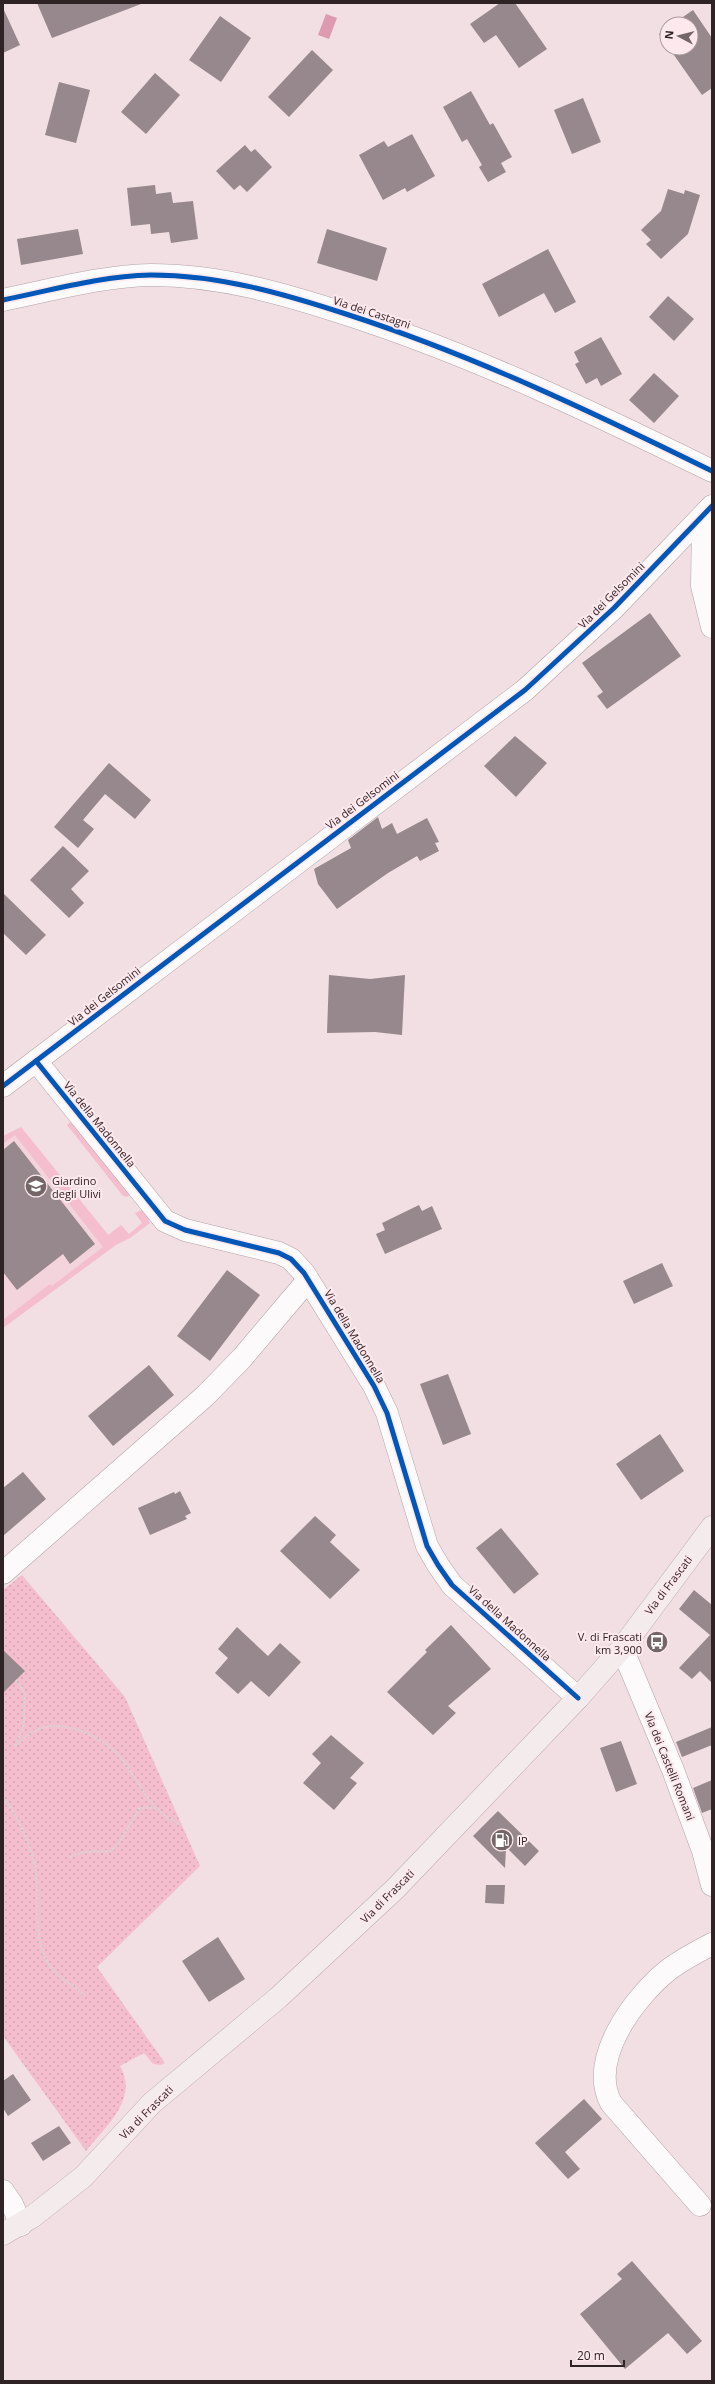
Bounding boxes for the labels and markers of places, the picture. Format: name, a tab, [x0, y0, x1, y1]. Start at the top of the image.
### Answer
school or university icon: Giardino degli Ulivi	[23, 1173, 49, 1199]
place label: Giardino degli Ulivi	[52, 1173, 101, 1201]
place label: V. di Frascati km 3,900	[578, 1629, 642, 1657]
bus stop icon: V. di Frascati km 3,900	[644, 1629, 670, 1655]
fuel station icon: IP	[489, 1827, 515, 1853]
place label: IP	[518, 1833, 528, 1848]

